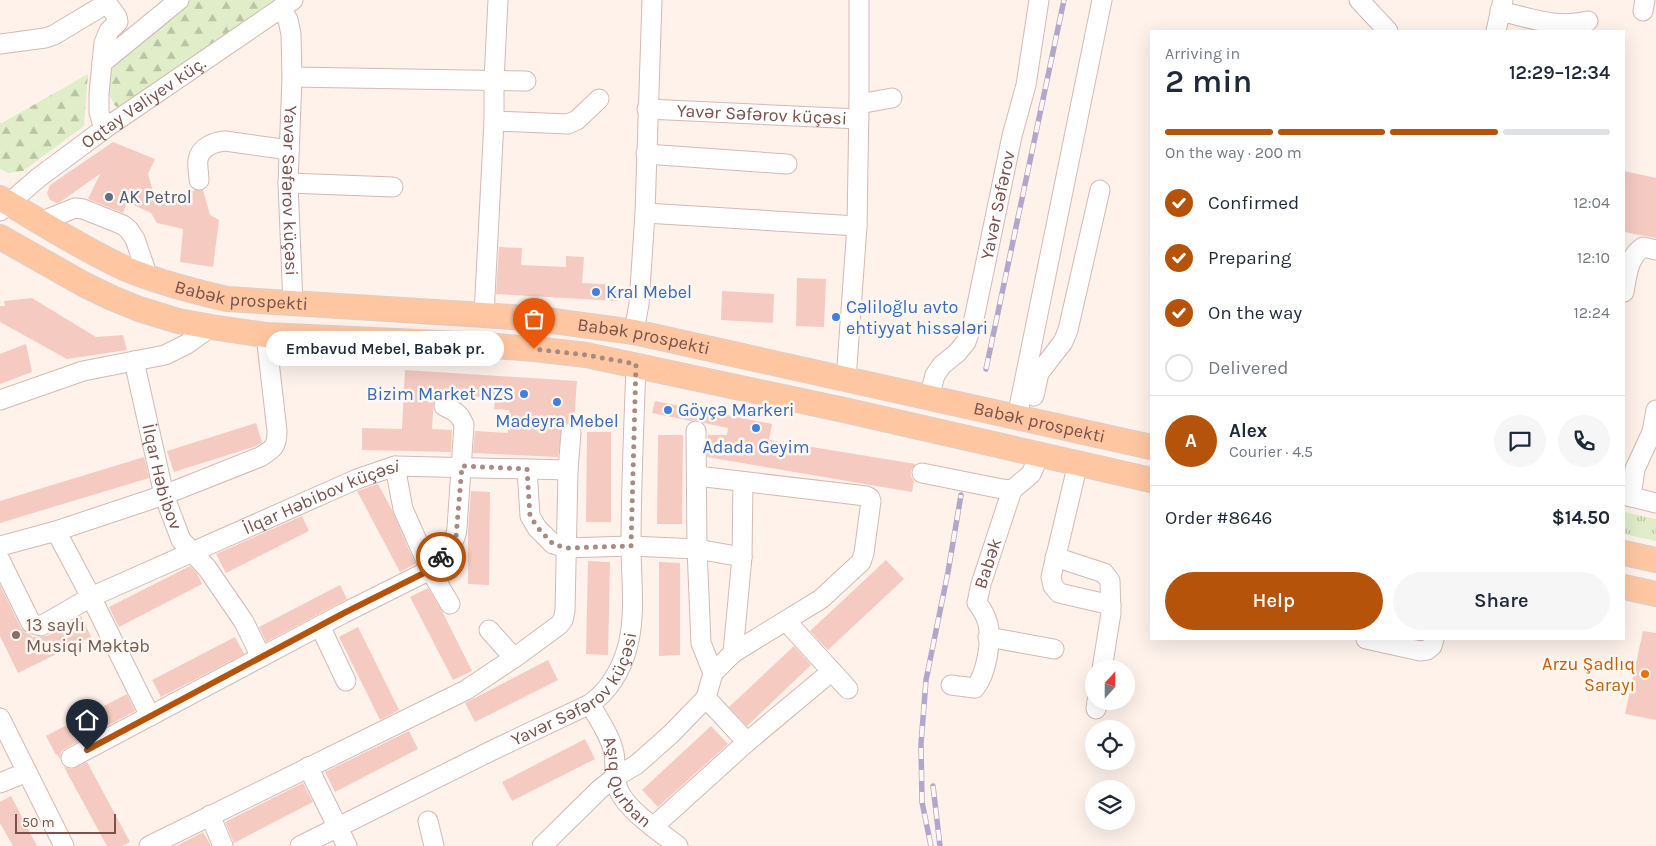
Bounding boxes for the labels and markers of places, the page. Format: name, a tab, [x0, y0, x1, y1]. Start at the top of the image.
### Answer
place label: AK Petrol	[119, 186, 192, 208]
marker: AK Petrol	[103, 191, 115, 203]
place label: Kral Mebel	[606, 281, 692, 303]
marker: Kral Mebel	[590, 286, 602, 298]
place label: Cəliloğlu avto ehtiyyat hissələri	[846, 296, 988, 339]
pin	[513, 298, 555, 349]
marker: Cəliloğlu avto ehtiyyat hissələri	[830, 311, 842, 323]
callout: Embavud Mebel, Babək pr.	[266, 332, 504, 366]
place label: Bizim Market NZS	[366, 383, 514, 405]
marker: Bizim Market NZS	[518, 388, 530, 400]
marker: Madeyra Mebel	[551, 396, 563, 408]
place label: Göyçə Markeri	[678, 399, 794, 421]
marker: Göyçə Markeri	[662, 404, 674, 416]
place label: Madeyra Mebel	[495, 410, 619, 432]
marker: Adada Geyim	[750, 422, 762, 434]
place label: Adada Geyim	[702, 436, 810, 458]
place label: 13 saylı Musiqi Məktəb	[26, 614, 150, 657]
marker: 13 saylı Musiqi Məktəb	[10, 629, 22, 641]
place label: Arzu Şadlıq Sarayı	[1542, 653, 1635, 696]
marker: Arzu Şadlıq Sarayı	[1639, 668, 1651, 680]
pin	[66, 699, 108, 750]

